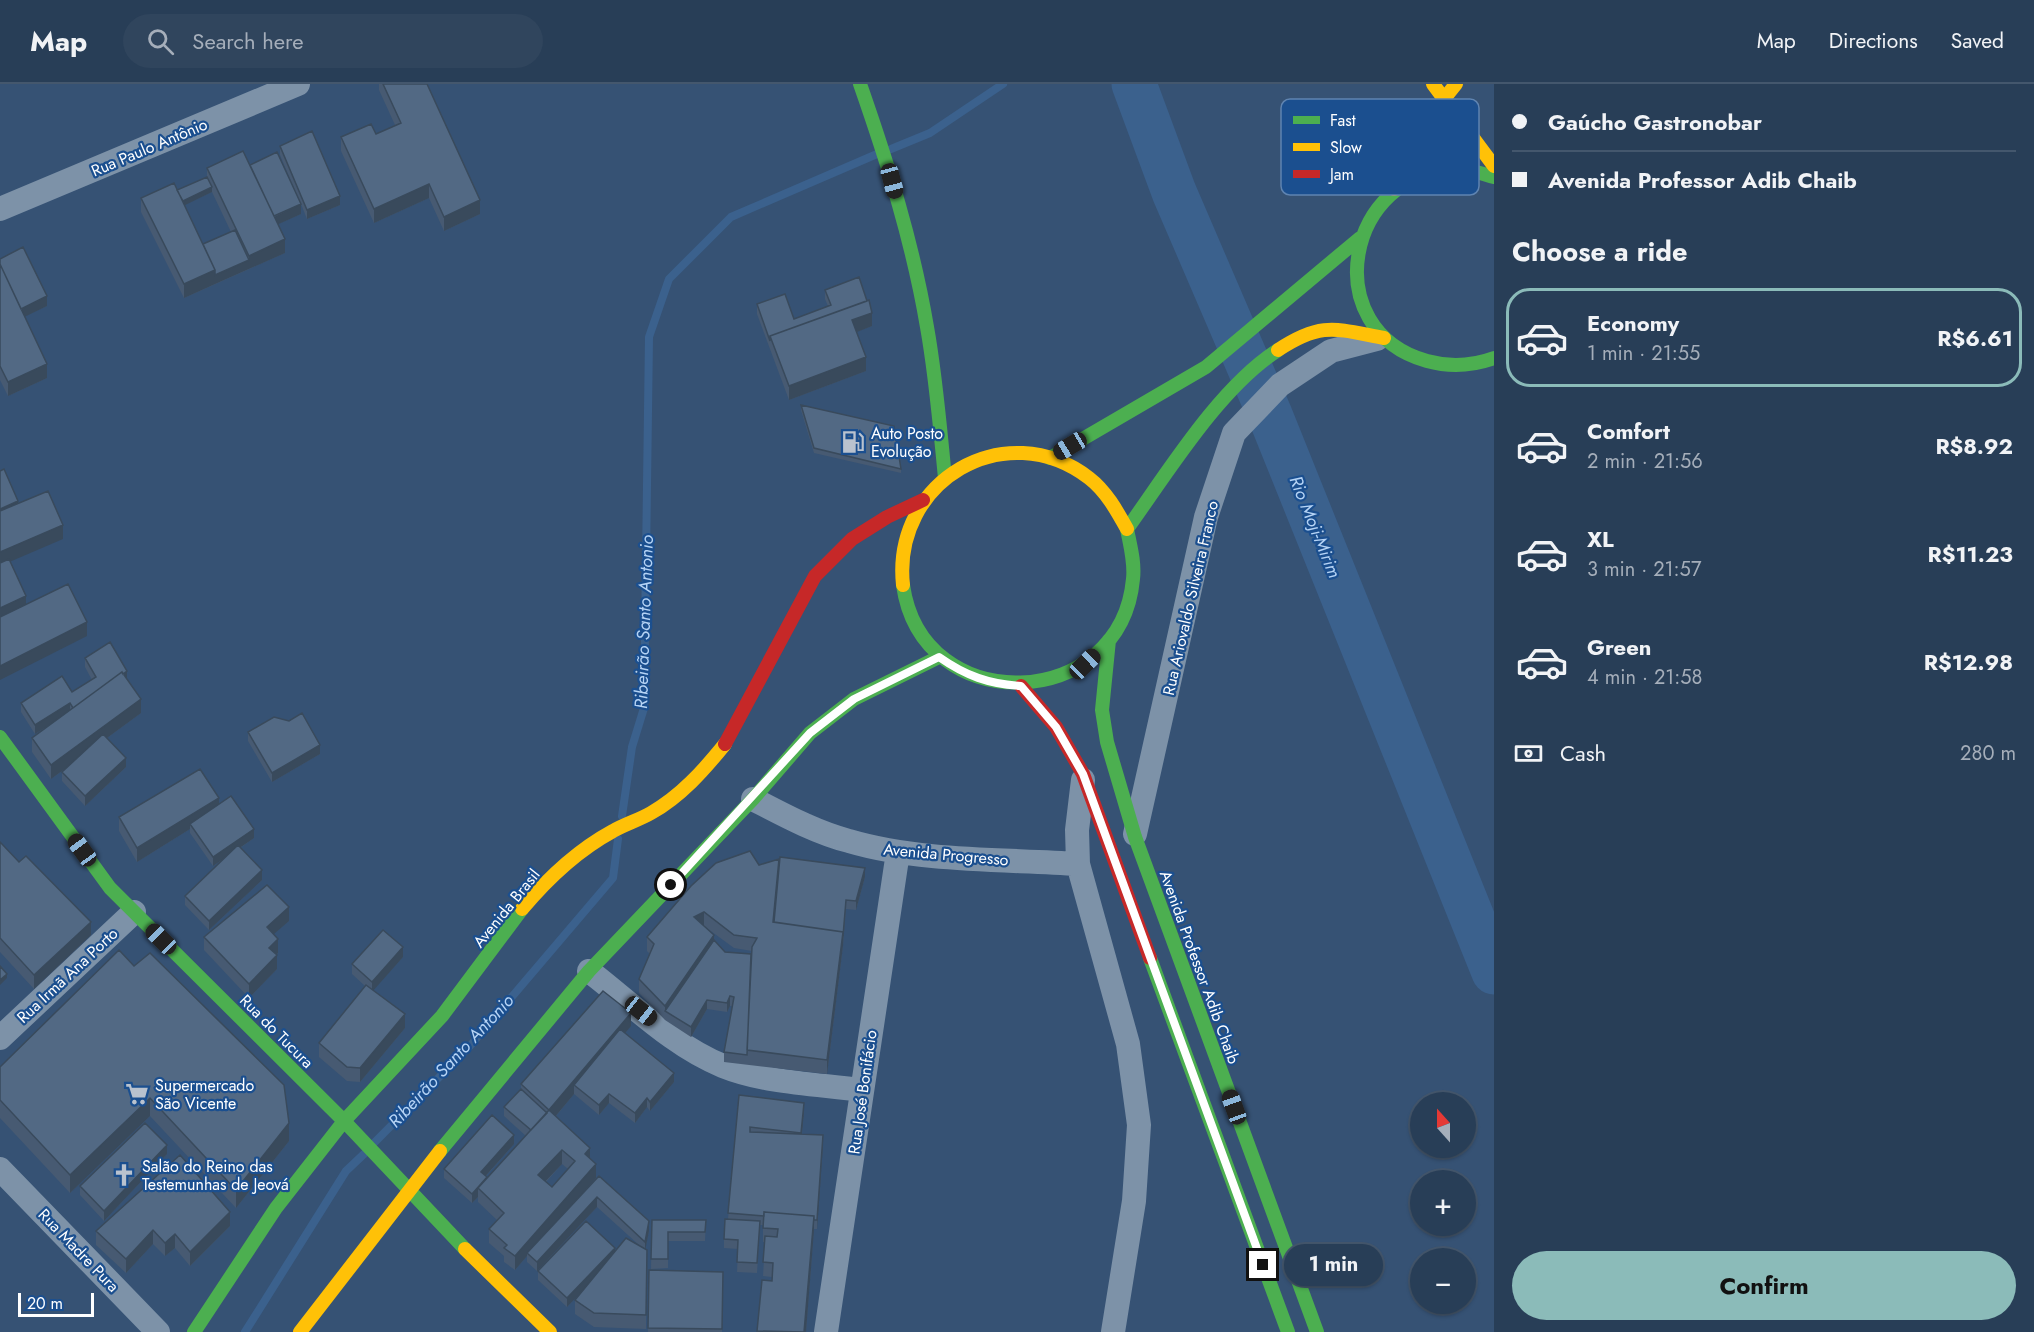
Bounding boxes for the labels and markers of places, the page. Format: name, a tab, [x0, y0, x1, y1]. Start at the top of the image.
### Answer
place label: Auto Posto Evolução	[871, 422, 943, 463]
fuel station icon: Auto Posto Evolução	[840, 429, 866, 455]
place label: Supermercado São Vicente	[155, 1074, 254, 1115]
supermarket icon: Supermercado São Vicente	[124, 1081, 150, 1107]
place label: Salão do Reino das Testemunhas de Jeová	[142, 1155, 289, 1196]
church icon: Salão do Reino das Testemunhas de Jeová	[111, 1162, 137, 1188]

